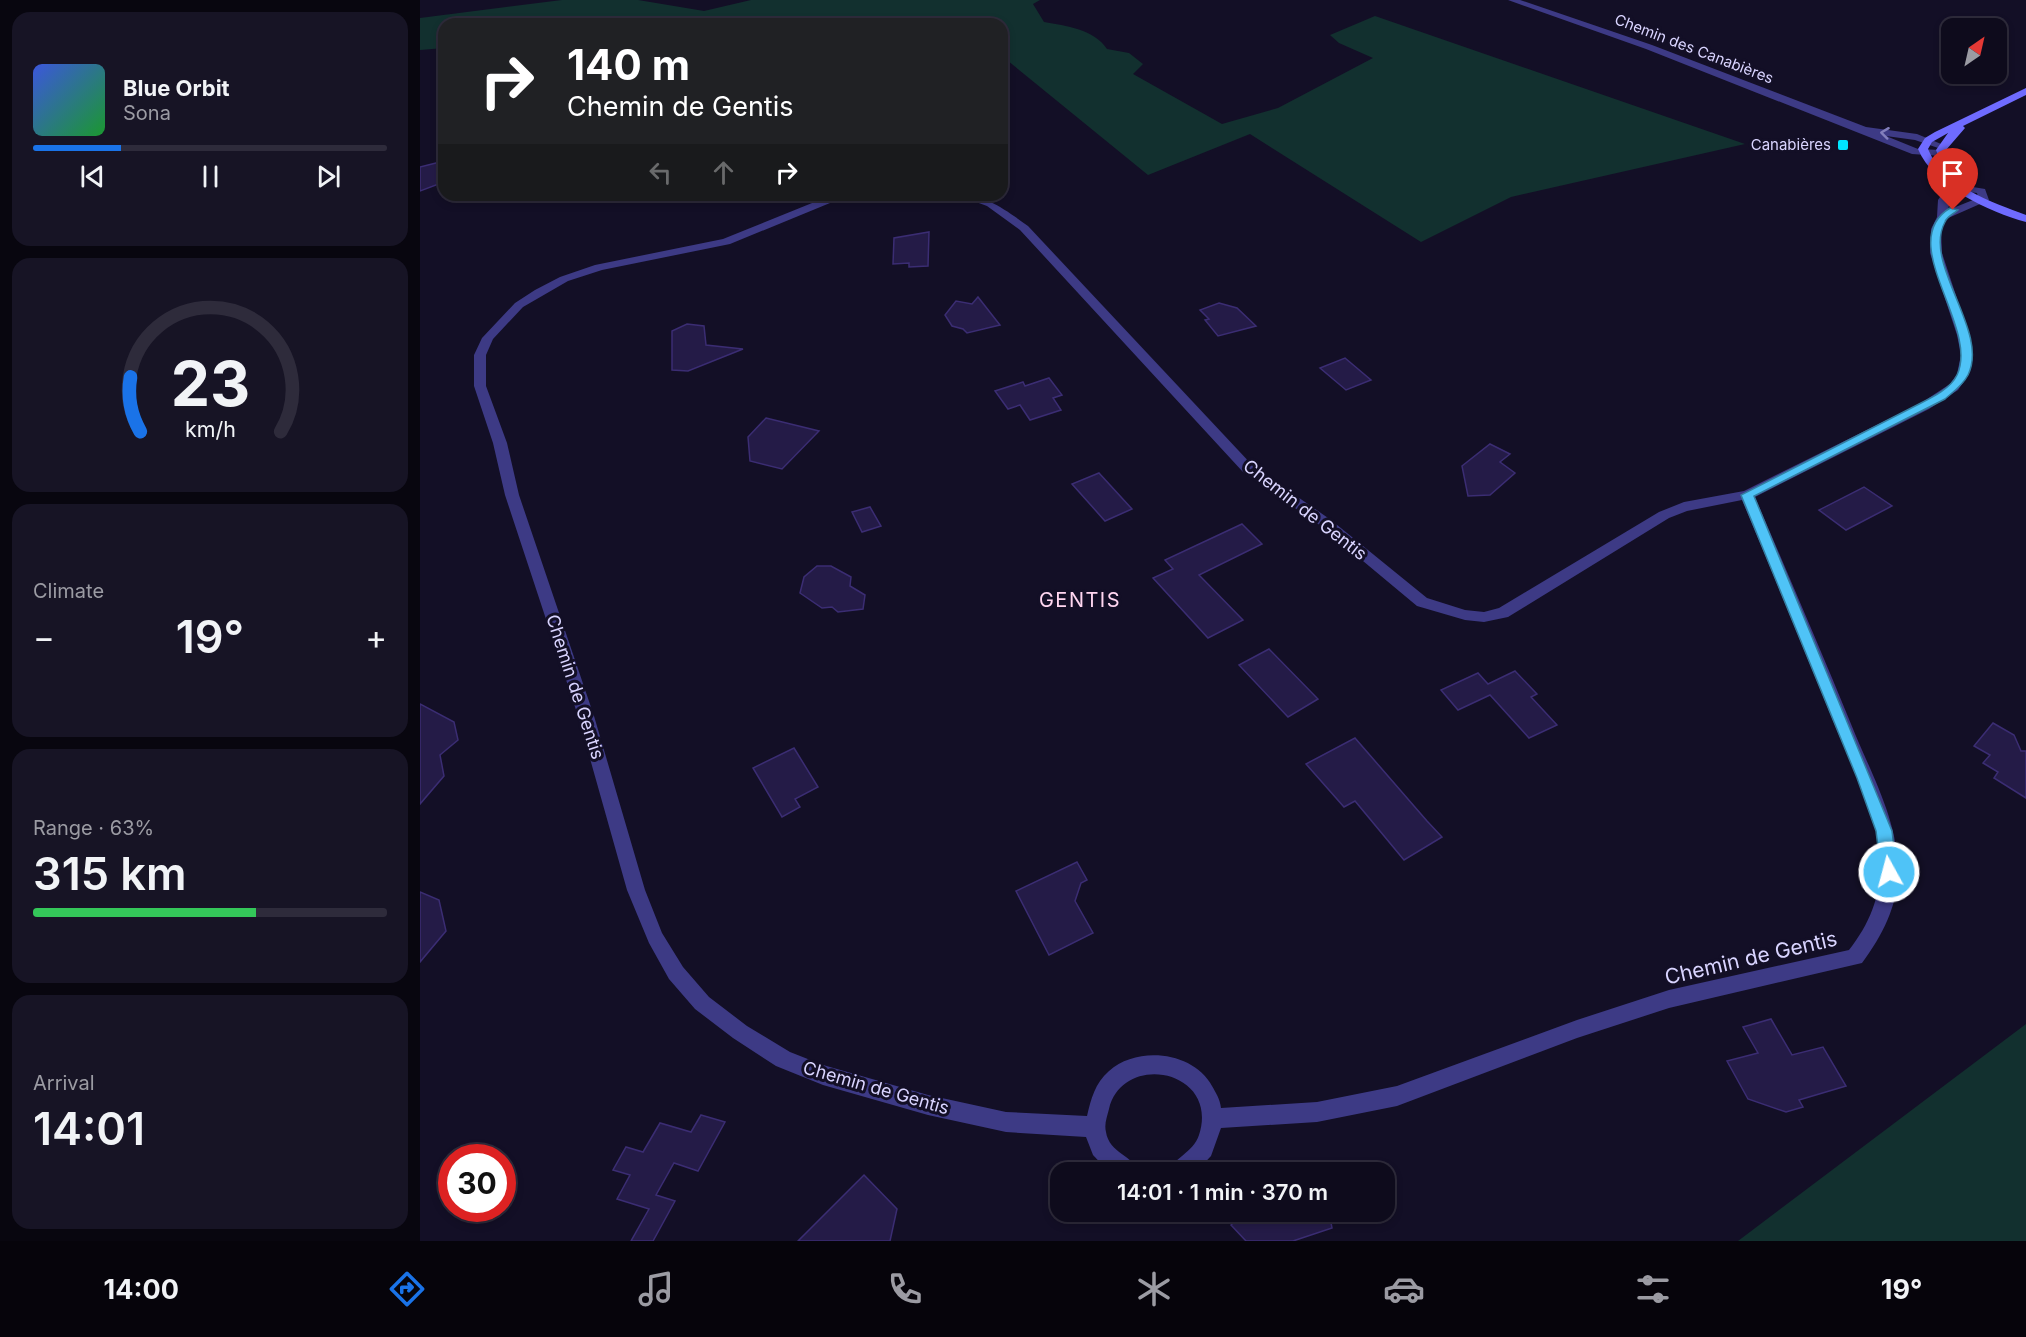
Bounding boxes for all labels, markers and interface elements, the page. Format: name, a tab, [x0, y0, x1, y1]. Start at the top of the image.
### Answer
street label: Chemin des Canabières	[1612, 9, 1776, 88]
north arrow	[1941, 18, 2007, 84]
map controls	[1941, 18, 2007, 84]
text: 140 m	[567, 39, 690, 90]
icon: right	[468, 42, 546, 120]
text: Blue Orbit	[123, 75, 230, 101]
text: Chemin de Gentis	[567, 90, 794, 123]
text: Sona	[123, 101, 171, 125]
one-way arrow	[1880, 127, 1889, 140]
place label: Canabières	[1751, 135, 1831, 154]
marker: Canabières	[1836, 138, 1850, 152]
pin	[1927, 148, 1978, 210]
icon: left	[644, 156, 677, 189]
icon: ahead	[707, 156, 740, 189]
icon: right	[770, 156, 803, 189]
icon: arrive	[1936, 157, 1969, 190]
icon: previous	[76, 160, 109, 193]
icon: pause	[194, 160, 227, 193]
icon: next	[312, 160, 345, 193]
text: 23	[170, 346, 250, 421]
text: km/h	[185, 416, 235, 442]
street label: Chemin de Gentis	[1239, 455, 1371, 564]
text: Climate	[33, 579, 104, 603]
district label: GENTIS	[1039, 588, 1121, 612]
text: 19°	[176, 609, 244, 664]
street label: Chemin de Gentis	[542, 612, 609, 762]
text: −	[33, 617, 55, 657]
text: +	[365, 617, 387, 657]
text: Range · 63%	[33, 816, 154, 840]
position arrow	[1857, 840, 1921, 904]
text: 315 km	[33, 846, 186, 901]
street label: Chemin de Gentis	[1662, 926, 1840, 990]
street label: Chemin de Gentis	[801, 1057, 952, 1118]
text: Arrival	[33, 1071, 95, 1095]
text: 14:01	[33, 1101, 145, 1156]
speed limit sign: 30	[438, 1144, 516, 1222]
text: 14:01 · 1 min · 370 m	[1117, 1179, 1328, 1205]
icon: directions	[386, 1268, 428, 1310]
icon: music	[635, 1268, 677, 1310]
icon: phone	[884, 1268, 926, 1310]
icon: climate	[1133, 1268, 1175, 1310]
icon: car	[1383, 1268, 1425, 1310]
icon: filters	[1632, 1268, 1674, 1310]
text: 14:00	[104, 1273, 179, 1306]
text: 19°	[1881, 1273, 1922, 1306]

